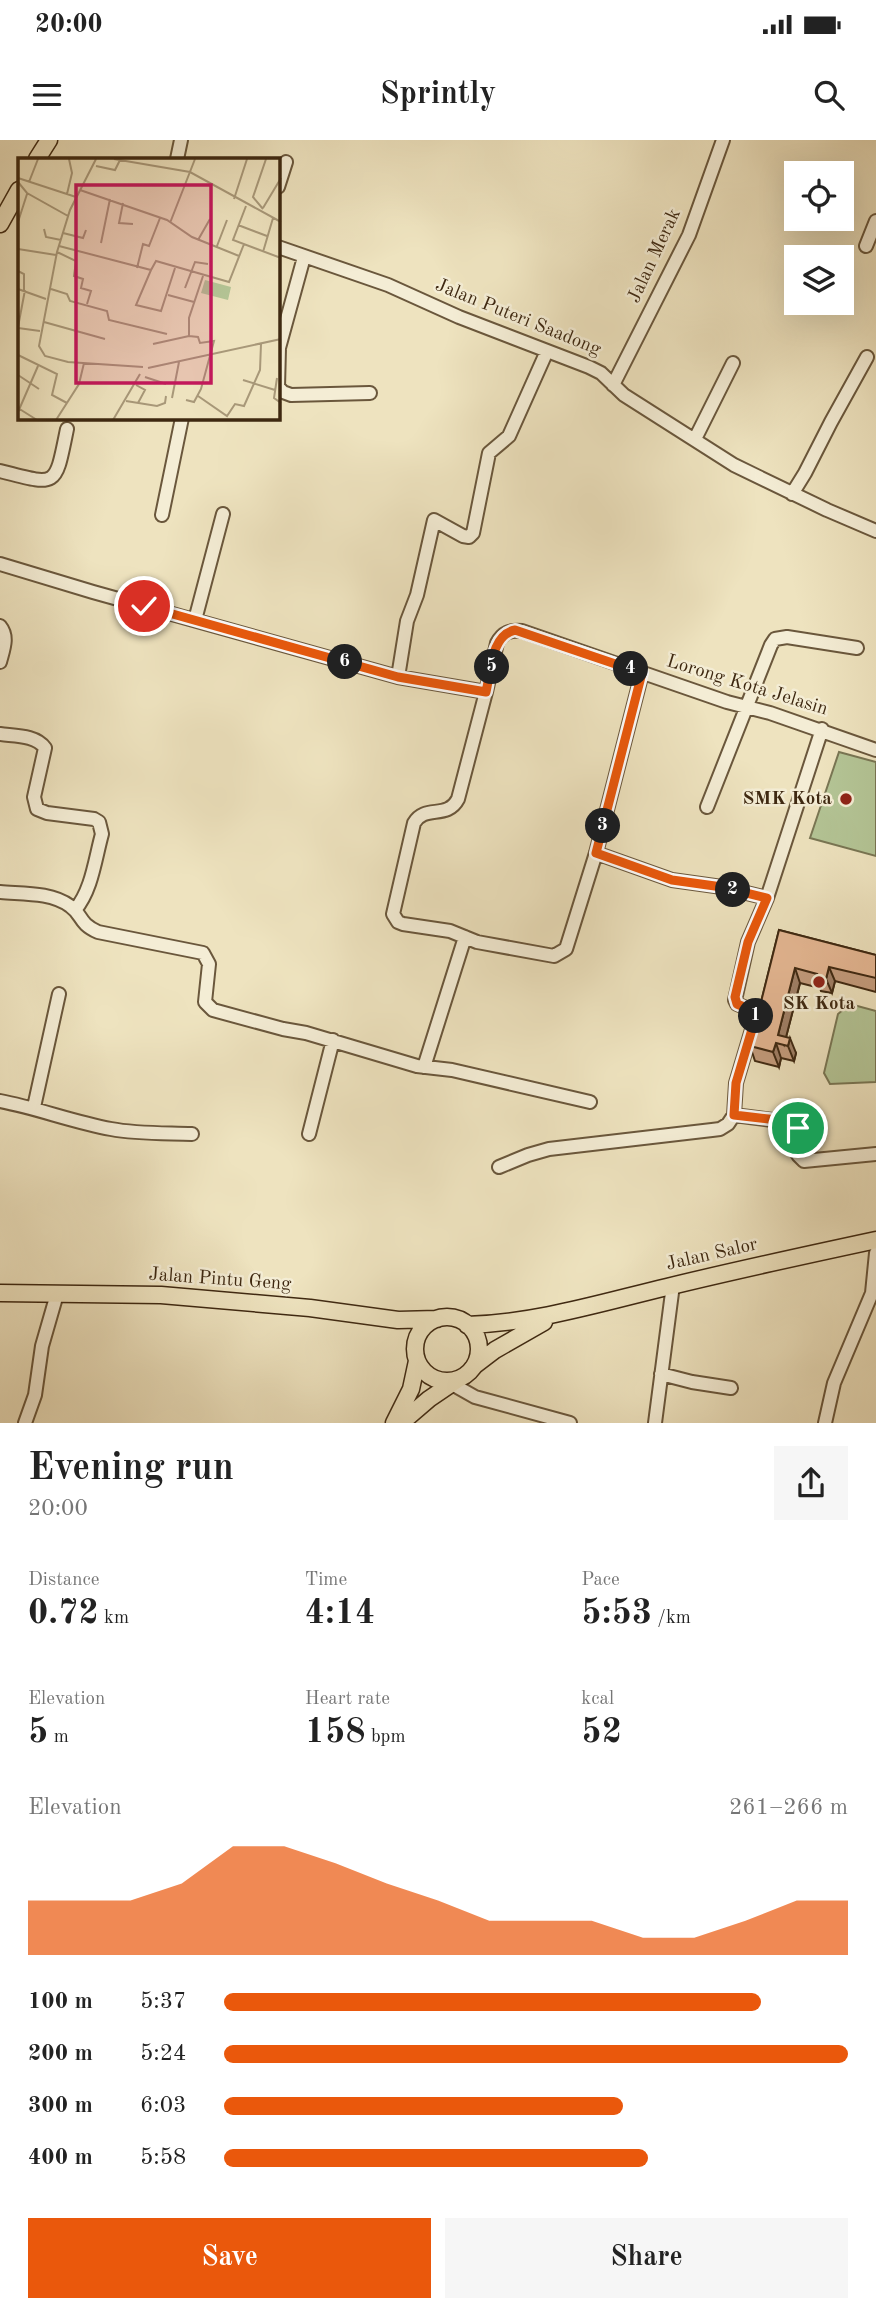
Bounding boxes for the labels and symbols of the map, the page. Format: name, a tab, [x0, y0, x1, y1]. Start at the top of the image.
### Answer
inset map	[18, 158, 280, 420]
street label: Jalan Merak	[625, 206, 685, 306]
street label: Jalan Puteri Saadong	[432, 276, 604, 360]
pin	[114, 576, 174, 636]
pin: 6	[328, 644, 362, 680]
pin: 5	[475, 650, 510, 684]
pin: 4	[614, 652, 648, 686]
street label: Lorong Kota Jelasin	[664, 652, 830, 720]
place label: SMK Kota	[743, 790, 832, 809]
marker: SMK Kota	[838, 791, 854, 807]
pin: 3	[586, 808, 620, 844]
pin: 2	[716, 872, 750, 908]
marker: SK Kota	[811, 974, 827, 990]
place label: SK Kota	[783, 995, 856, 1014]
pin: 1	[738, 998, 774, 1034]
pin	[768, 1098, 828, 1158]
street label: Jalan Salor	[664, 1235, 760, 1275]
street label: Jalan Pintu Geng	[148, 1266, 293, 1295]

